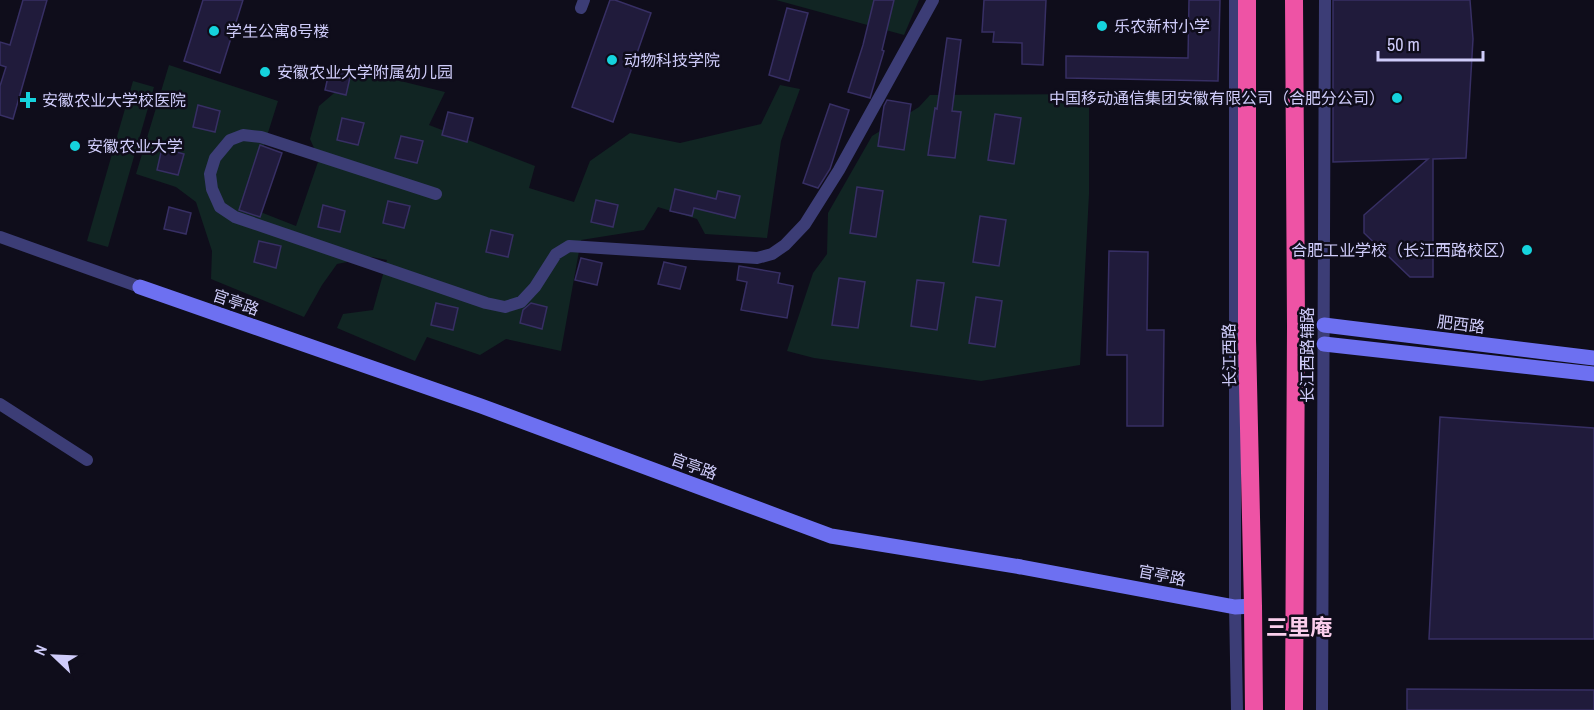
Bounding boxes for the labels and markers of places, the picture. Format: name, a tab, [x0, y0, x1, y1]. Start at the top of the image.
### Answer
place label: 乐农新村小学	[1114, 15, 1210, 37]
marker: 乐农新村小学	[1095, 19, 1109, 33]
place label: 学生公寓8号楼	[226, 20, 329, 42]
marker: 学生公寓8号楼	[207, 24, 221, 38]
place label: 动物科技学院	[624, 49, 720, 71]
marker: 动物科技学院	[605, 53, 619, 67]
place label: 安徽农业大学附属幼儿园	[277, 61, 453, 83]
marker: 安徽农业大学附属幼儿园	[258, 65, 272, 79]
place label: 中国移动通信集团安徽有限公司（合肥分公司）	[1049, 87, 1385, 109]
place label: 安徽农业大学校医院	[42, 89, 186, 111]
marker: 安徽农业大学校医院	[19, 91, 37, 109]
marker: 中国移动通信集团安徽有限公司（合肥分公司）	[1390, 91, 1404, 105]
place label: 安徽农业大学	[87, 135, 183, 157]
marker: 安徽农业大学	[68, 139, 82, 153]
place label: 合肥工业学校（长江西路校区）	[1291, 239, 1515, 261]
marker: 合肥工业学校（长江西路校区）	[1520, 243, 1534, 257]

